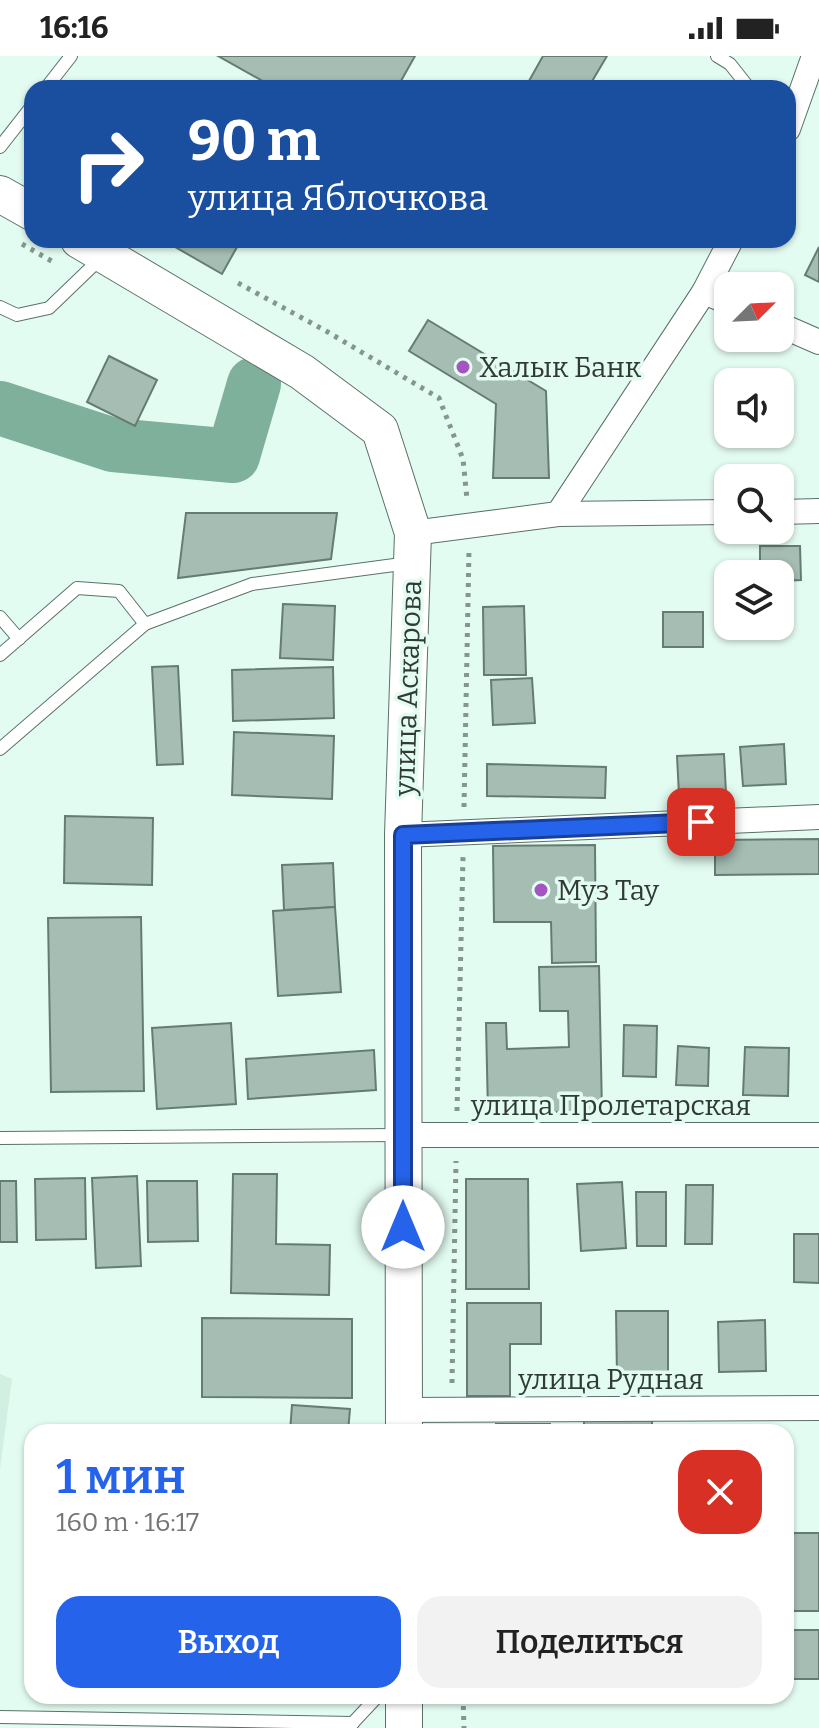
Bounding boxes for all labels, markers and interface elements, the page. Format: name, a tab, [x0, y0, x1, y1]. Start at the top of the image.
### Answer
text: 16:16	[40, 10, 108, 46]
text: 90 m	[188, 108, 320, 175]
icon: right	[56, 112, 160, 216]
text: улица Яблочкова	[188, 176, 488, 220]
north arrow	[714, 272, 794, 352]
map controls	[714, 272, 794, 640]
place label: Халык Банк	[479, 351, 642, 384]
marker: Халык Банк	[454, 358, 472, 376]
button: sound	[714, 368, 794, 448]
button: search	[714, 464, 794, 544]
button: layers	[714, 560, 794, 640]
street label: улица Аскарова	[388, 579, 428, 798]
pin	[667, 788, 735, 856]
icon: arrive	[679, 800, 723, 844]
place label: Муз Тау	[557, 874, 659, 907]
marker: Муз Тау	[532, 881, 550, 899]
street label: улица Пролетарская	[470, 1089, 751, 1122]
position arrow	[361, 1185, 445, 1269]
street label: улица Рудная	[517, 1363, 704, 1396]
text: 1 мин	[56, 1448, 186, 1506]
button: close	[678, 1450, 762, 1534]
text: 160 m · 16:17	[56, 1507, 199, 1538]
button: Выход	[56, 1596, 401, 1688]
button: Поделиться	[417, 1596, 762, 1688]

